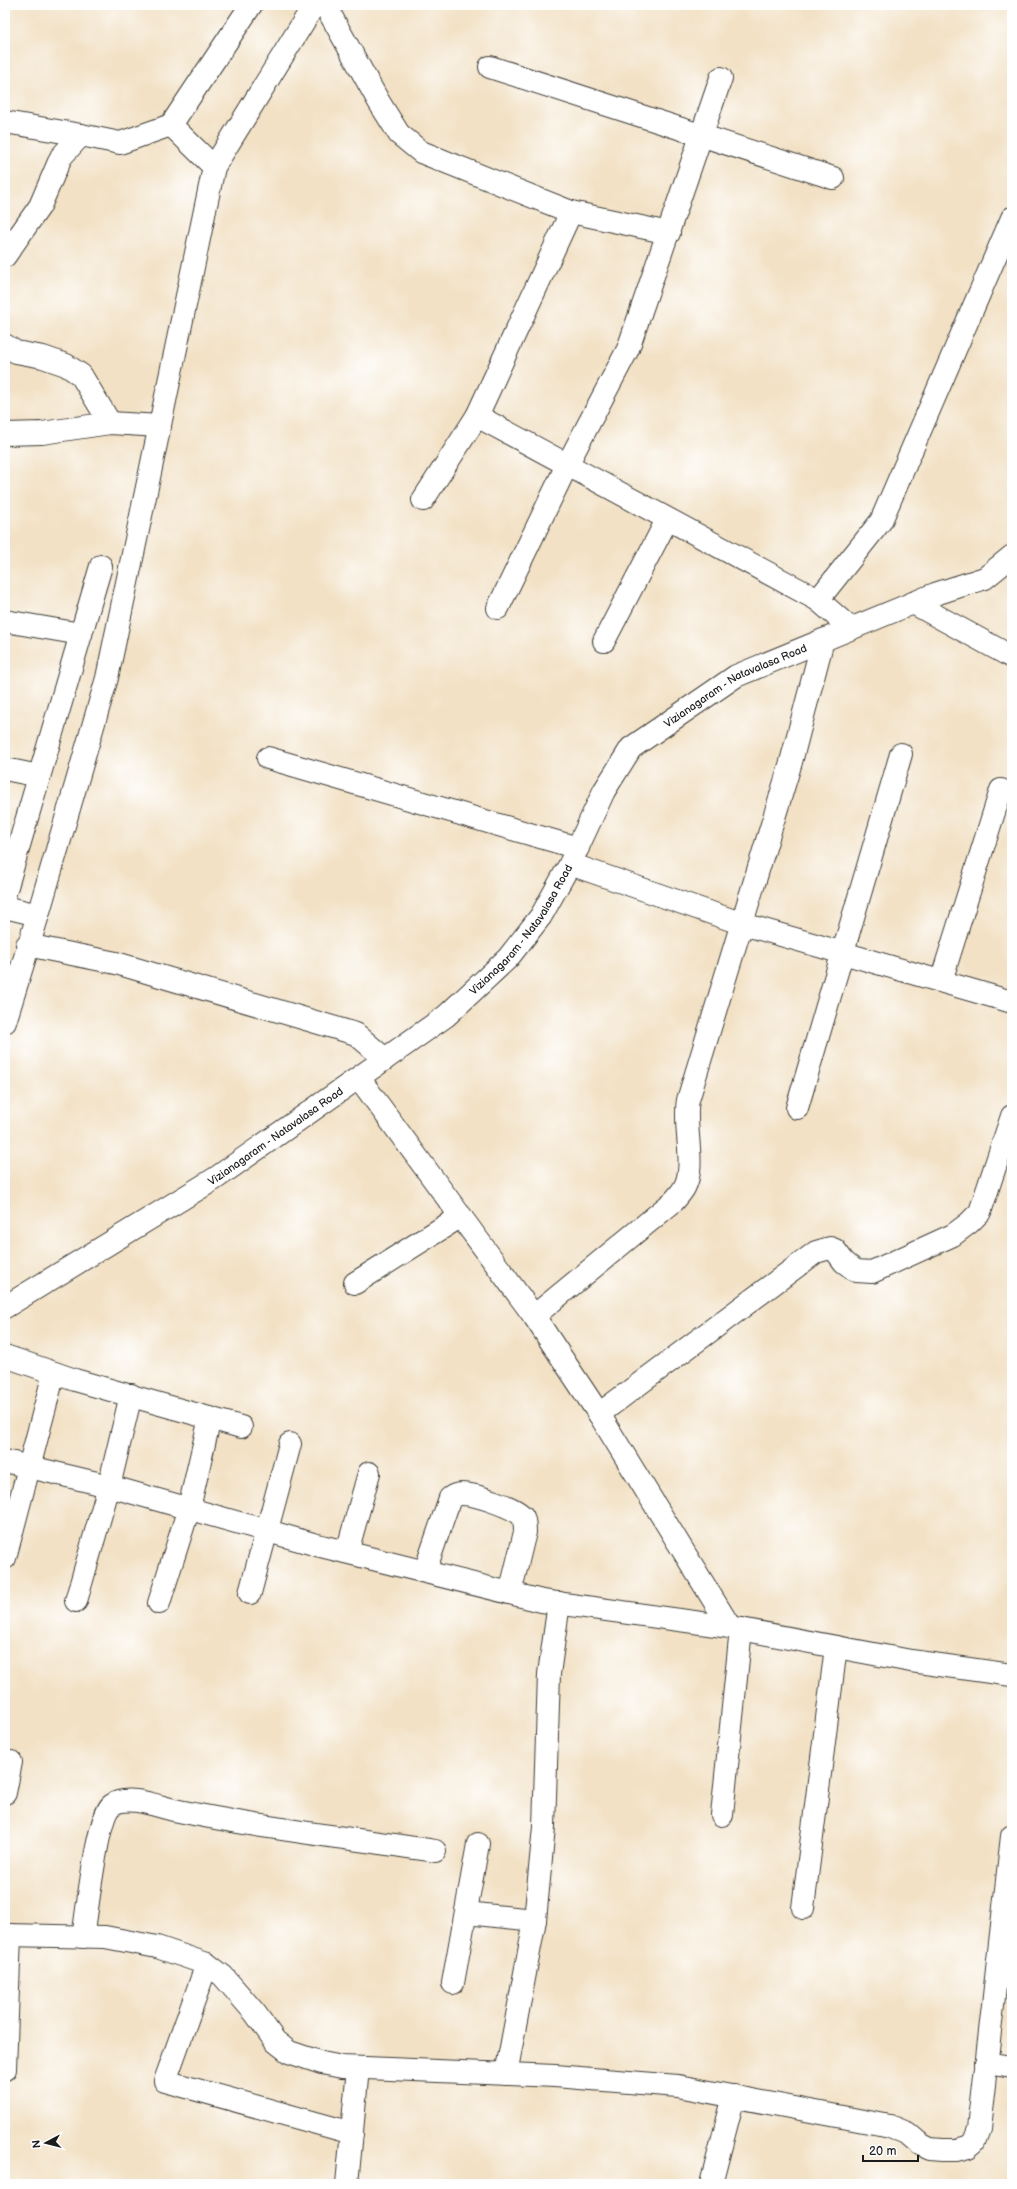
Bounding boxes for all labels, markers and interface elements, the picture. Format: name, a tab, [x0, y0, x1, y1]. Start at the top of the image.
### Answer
street label: Vizianagaram - Natavalasa Road	[661, 641, 809, 730]
street label: Vizianagaram - Natavalasa Road	[467, 862, 575, 997]
street label: Vizianagaram - Natavalasa Road	[206, 1084, 345, 1188]
north arrow	[26, 2123, 66, 2163]
scale bar	[863, 2137, 918, 2163]
text: N	[30, 2139, 44, 2149]
text: 20 m	[869, 2144, 896, 2159]

